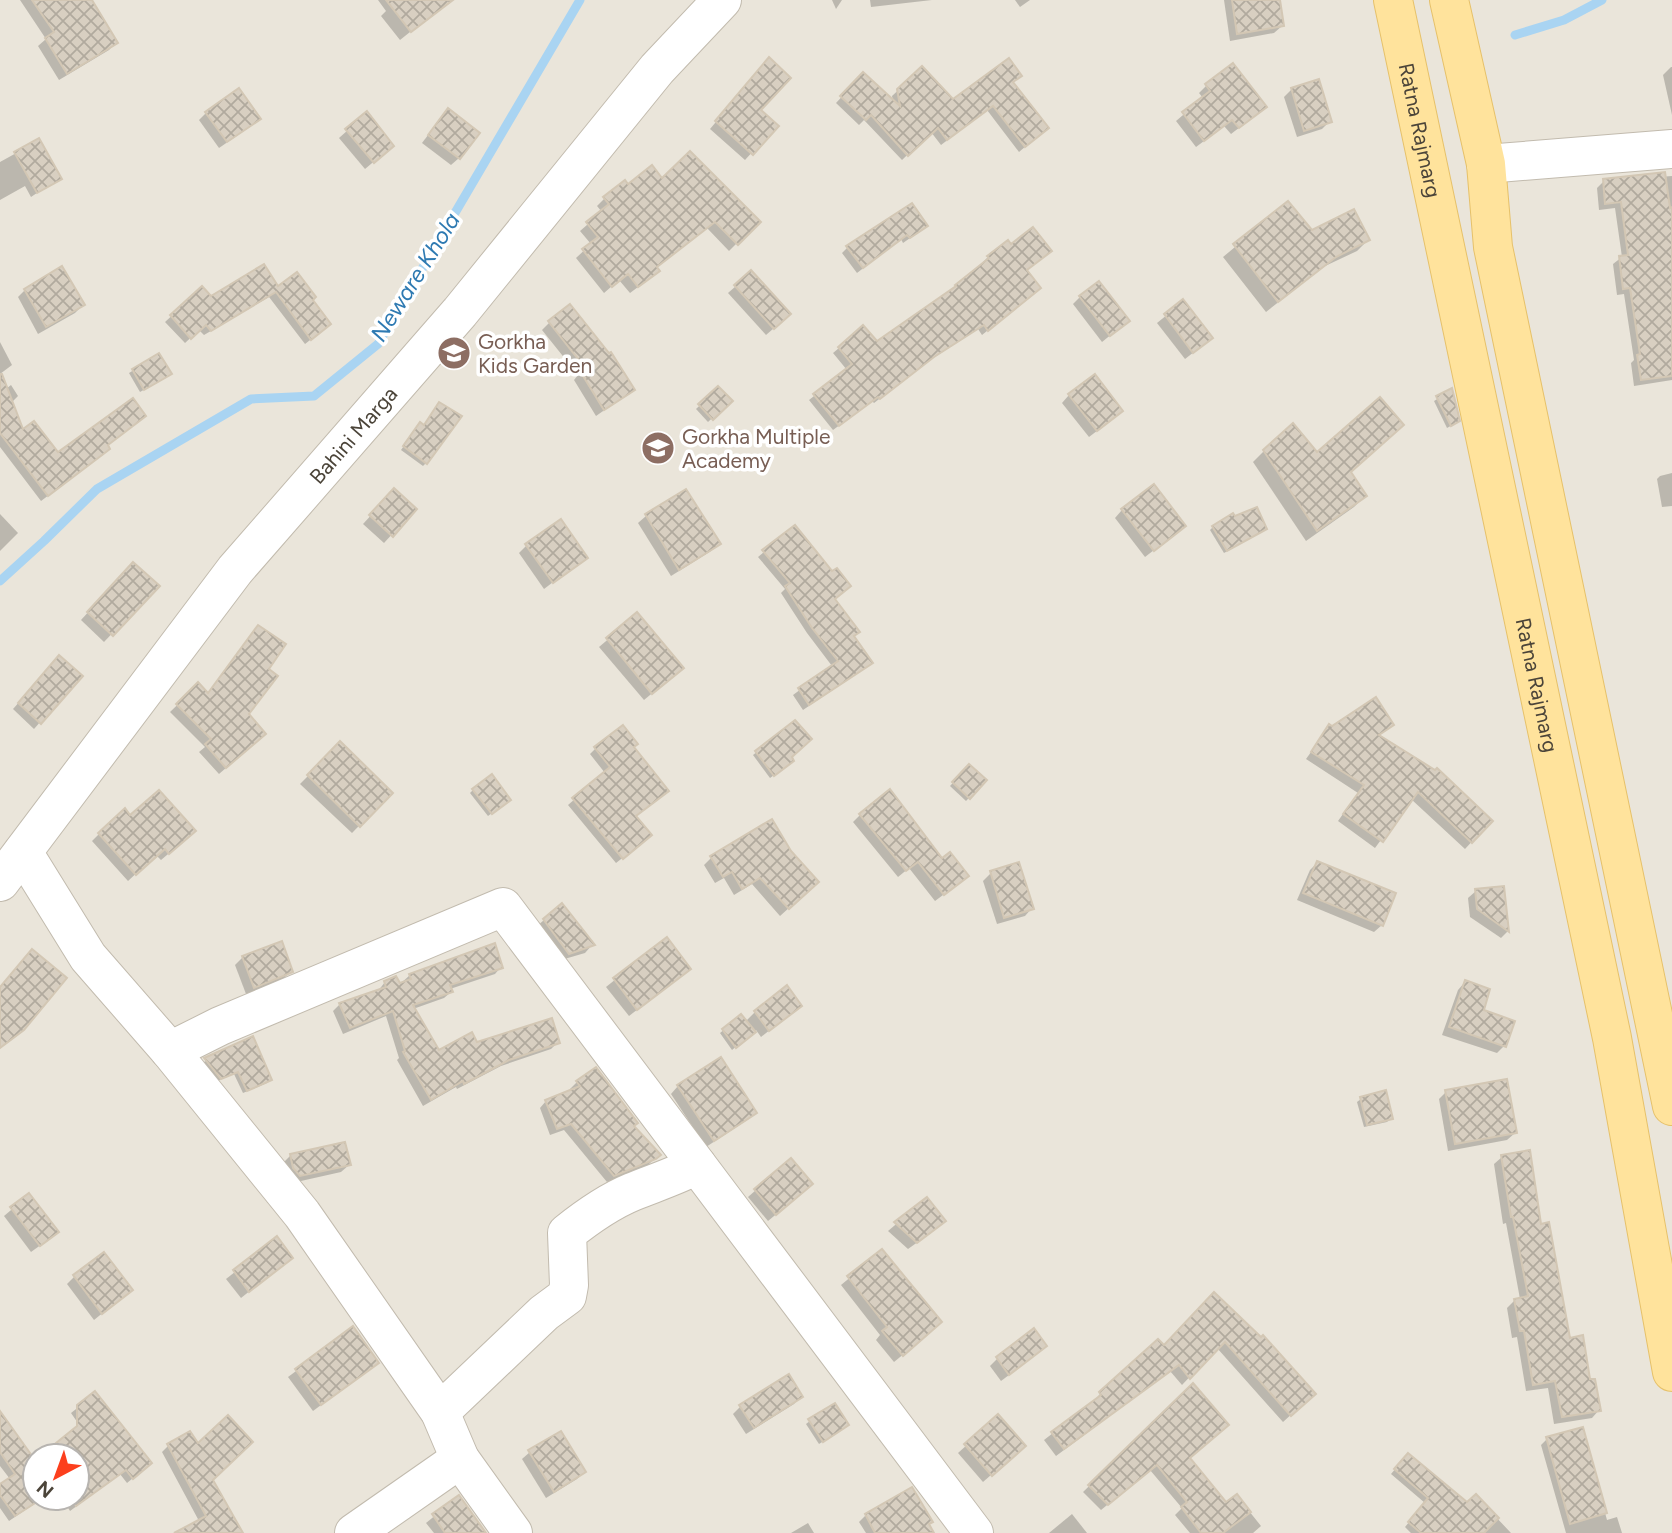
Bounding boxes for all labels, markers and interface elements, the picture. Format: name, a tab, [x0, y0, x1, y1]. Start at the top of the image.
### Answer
street label: Ratna Rajmarg	[1394, 61, 1447, 200]
water label: Neware Khola	[364, 207, 466, 347]
place label: Gorkha Kids Garden	[478, 329, 592, 378]
school or university icon: Gorkha Kids Garden	[435, 334, 473, 372]
street label: Bahini Marga	[304, 381, 402, 488]
place label: Gorkha Multiple Academy	[682, 424, 830, 473]
school or university icon: Gorkha Multiple Academy	[639, 429, 677, 467]
street label: Ratna Rajmarg	[1511, 615, 1564, 755]
north arrow	[21, 1442, 91, 1512]
text: N	[32, 1476, 58, 1503]

